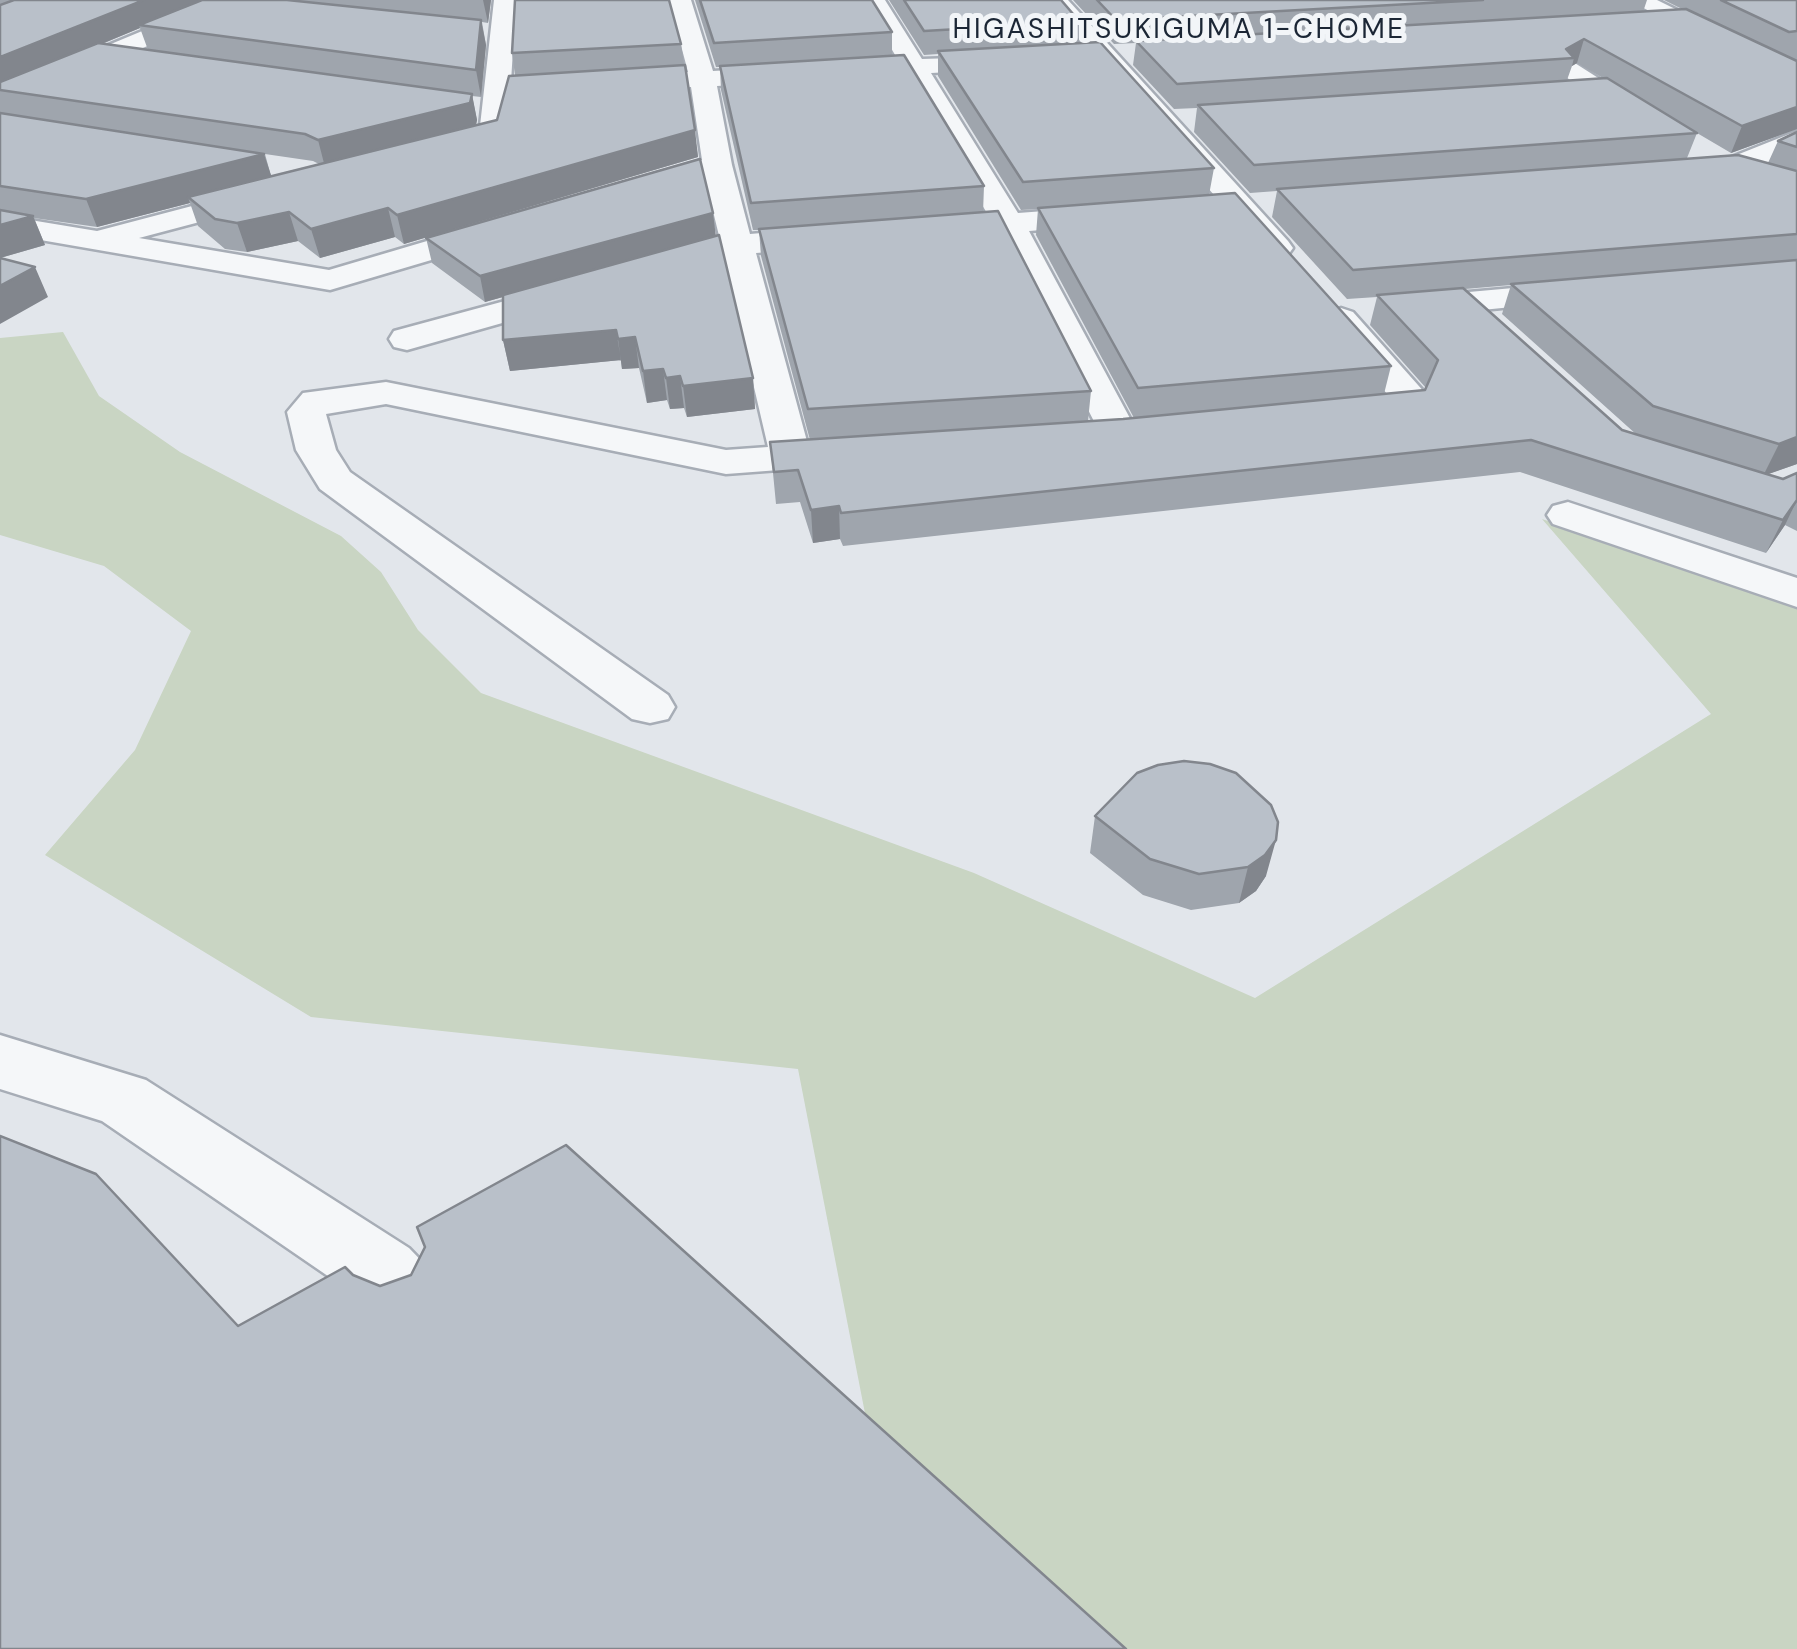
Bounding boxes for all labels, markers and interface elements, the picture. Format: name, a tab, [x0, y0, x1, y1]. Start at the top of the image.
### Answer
district label: HIGASHITSUKIGUMA 1-CHOME	[952, 14, 1406, 48]

